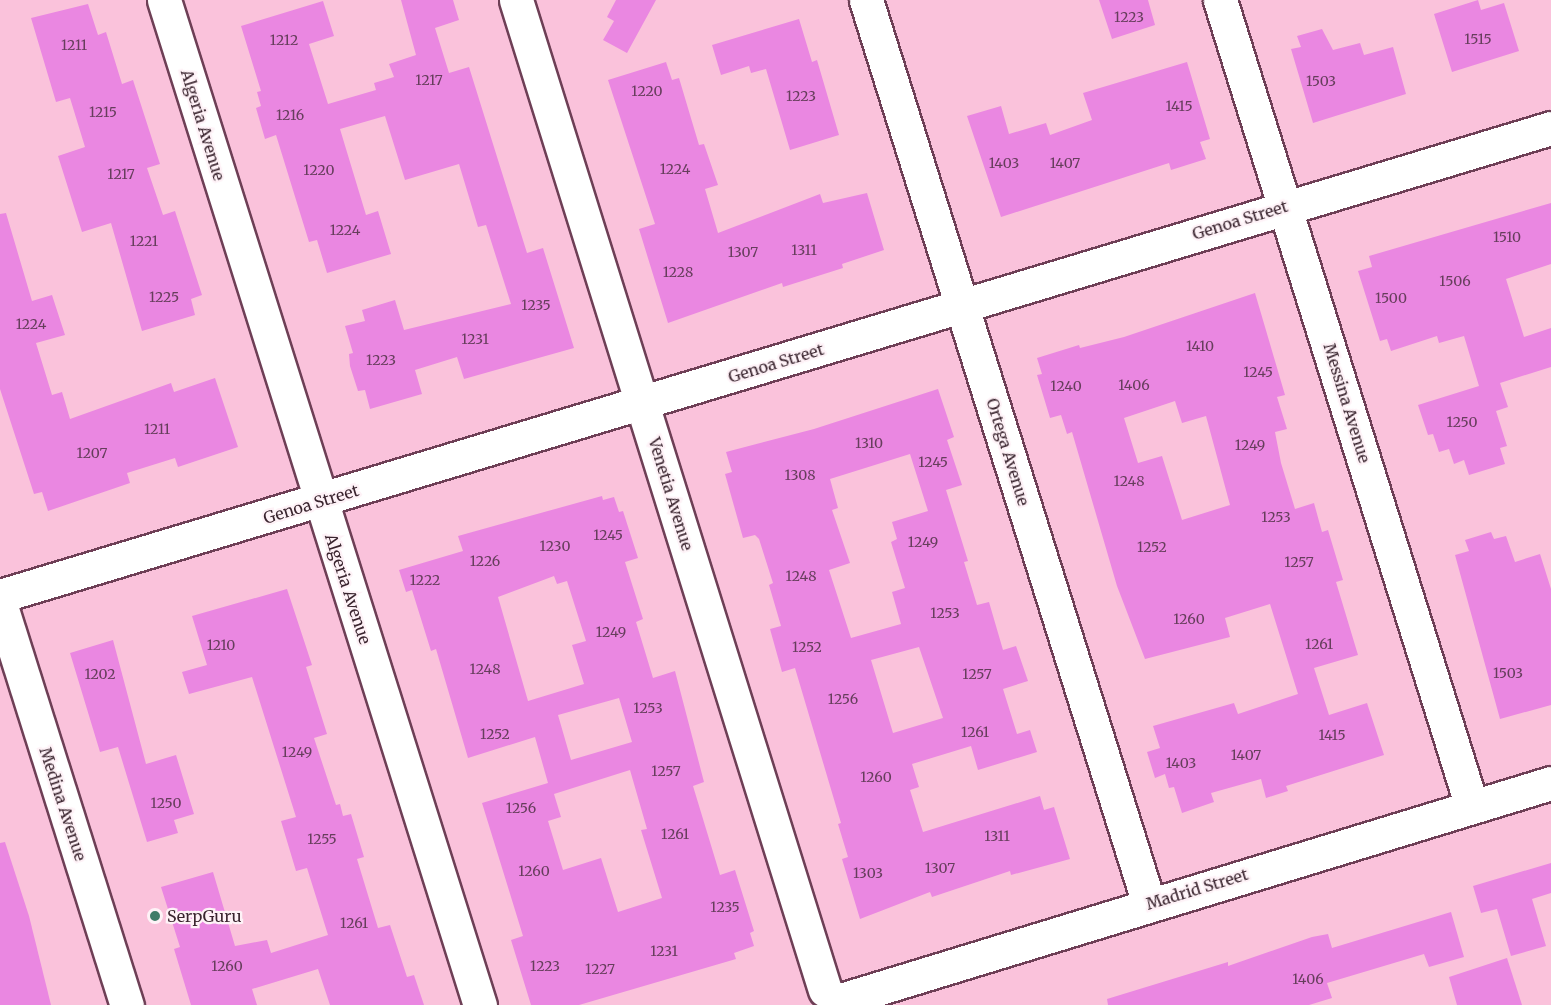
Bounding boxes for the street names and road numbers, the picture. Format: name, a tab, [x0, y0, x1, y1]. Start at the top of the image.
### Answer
street label: Algeria Avenue	[177, 67, 229, 183]
street label: Genoa Street	[1190, 196, 1290, 244]
street label: Genoa Street	[726, 339, 826, 387]
street label: Messina Avenue	[1320, 341, 1374, 465]
street label: Ortega Avenue	[983, 396, 1033, 508]
street label: Venetia Avenue	[645, 435, 697, 553]
street label: Genoa Street	[261, 480, 361, 528]
street label: Algeria Avenue	[321, 531, 375, 647]
street label: Medina Avenue	[36, 745, 90, 863]
street label: Madrid Street	[1144, 864, 1250, 914]

